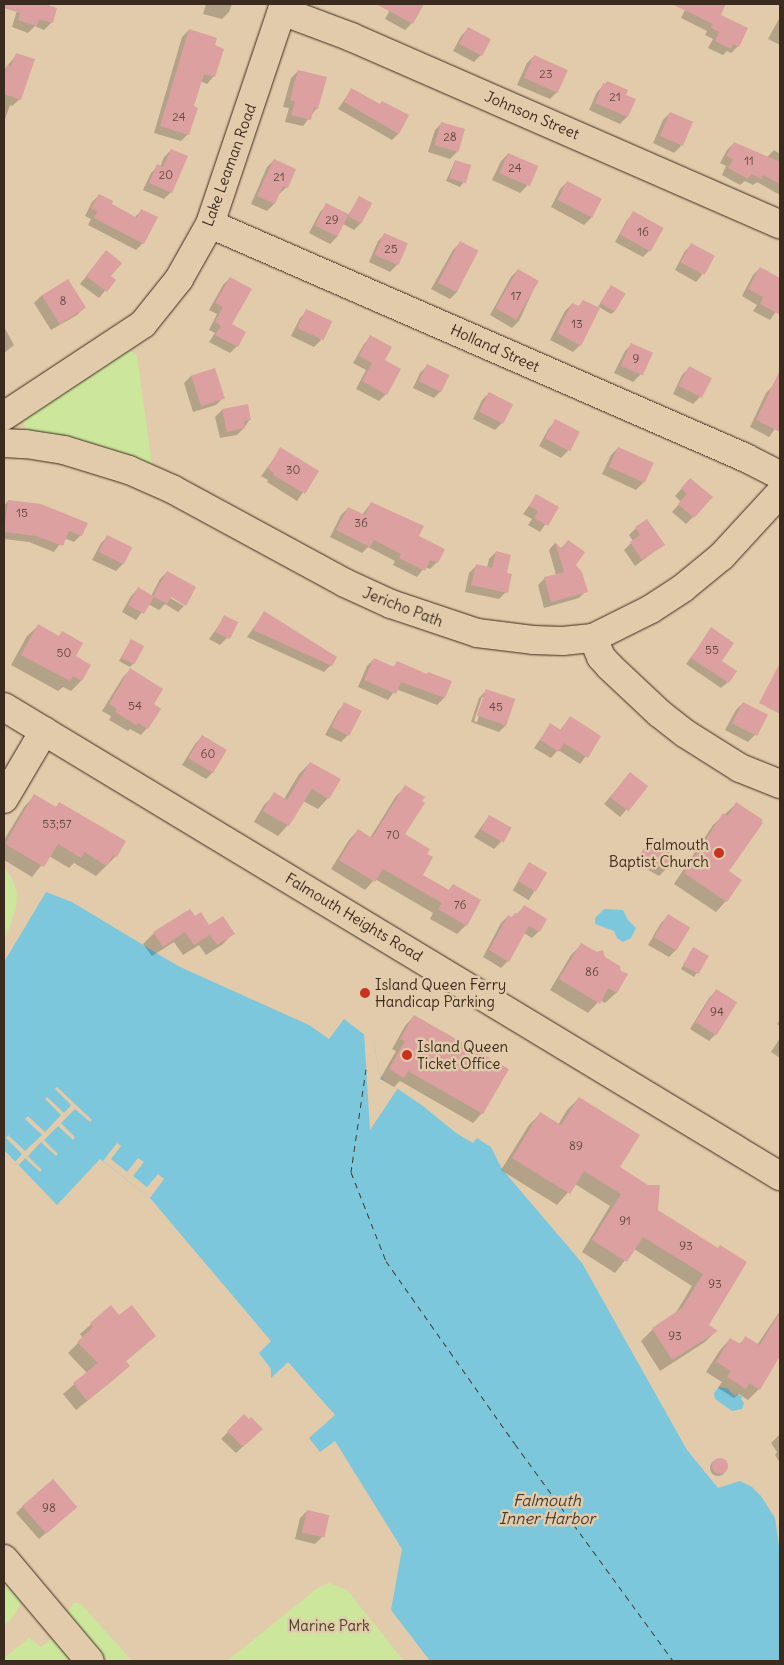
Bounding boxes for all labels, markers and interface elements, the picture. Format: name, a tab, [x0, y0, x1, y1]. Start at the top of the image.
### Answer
house number: 23	[539, 67, 553, 81]
street label: Johnson Street	[482, 87, 582, 143]
house number: 21	[609, 90, 621, 104]
street label: Lake Leaman Road	[198, 101, 260, 229]
house number: 24	[172, 110, 186, 124]
house number: 28	[443, 130, 457, 144]
house number: 11	[744, 154, 754, 168]
house number: 24	[508, 161, 522, 175]
house number: 20	[159, 168, 173, 182]
house number: 21	[273, 170, 285, 184]
house number: 29	[325, 213, 339, 227]
house number: 16	[637, 225, 649, 239]
house number: 25	[384, 242, 398, 256]
house number: 17	[511, 289, 521, 303]
house number: 8	[60, 294, 66, 308]
house number: 13	[571, 317, 583, 331]
street label: Holland Street	[448, 320, 542, 376]
house number: 9	[633, 352, 639, 366]
house number: 30	[286, 463, 300, 477]
house number: 15	[16, 506, 28, 520]
house number: 36	[354, 516, 368, 530]
street label: Jericho Path	[360, 583, 446, 631]
house number: 55	[705, 643, 719, 657]
house number: 50	[57, 646, 71, 660]
house number: 54	[128, 699, 142, 713]
house number: 45	[489, 700, 503, 714]
house number: 60	[201, 747, 215, 761]
house number: 53;57	[42, 817, 72, 831]
house number: 70	[386, 828, 400, 842]
place label: Falmouth Baptist Church	[609, 835, 709, 870]
marker: Falmouth Baptist Church	[713, 847, 725, 859]
street label: Falmouth Heights Road	[282, 869, 426, 965]
house number: 76	[454, 898, 466, 912]
house number: 86	[585, 965, 599, 979]
place label: Island Queen Ferry Handicap Parking	[375, 975, 506, 1010]
marker: Island Queen Ferry Handicap Parking	[359, 987, 371, 999]
house number: 94	[710, 1005, 724, 1019]
place label: Island Queen Ticket Office	[417, 1037, 508, 1072]
marker: Island Queen Ticket Office	[401, 1049, 413, 1061]
house number: 89	[569, 1139, 583, 1153]
house number: 91	[619, 1214, 631, 1228]
house number: 93	[679, 1239, 693, 1253]
house number: 93	[708, 1277, 722, 1291]
house number: 93	[668, 1329, 682, 1343]
water label: Falmouth Inner Harbor	[499, 1490, 595, 1528]
house number: 98	[42, 1501, 56, 1515]
park label: Marine Park	[288, 1617, 370, 1635]

